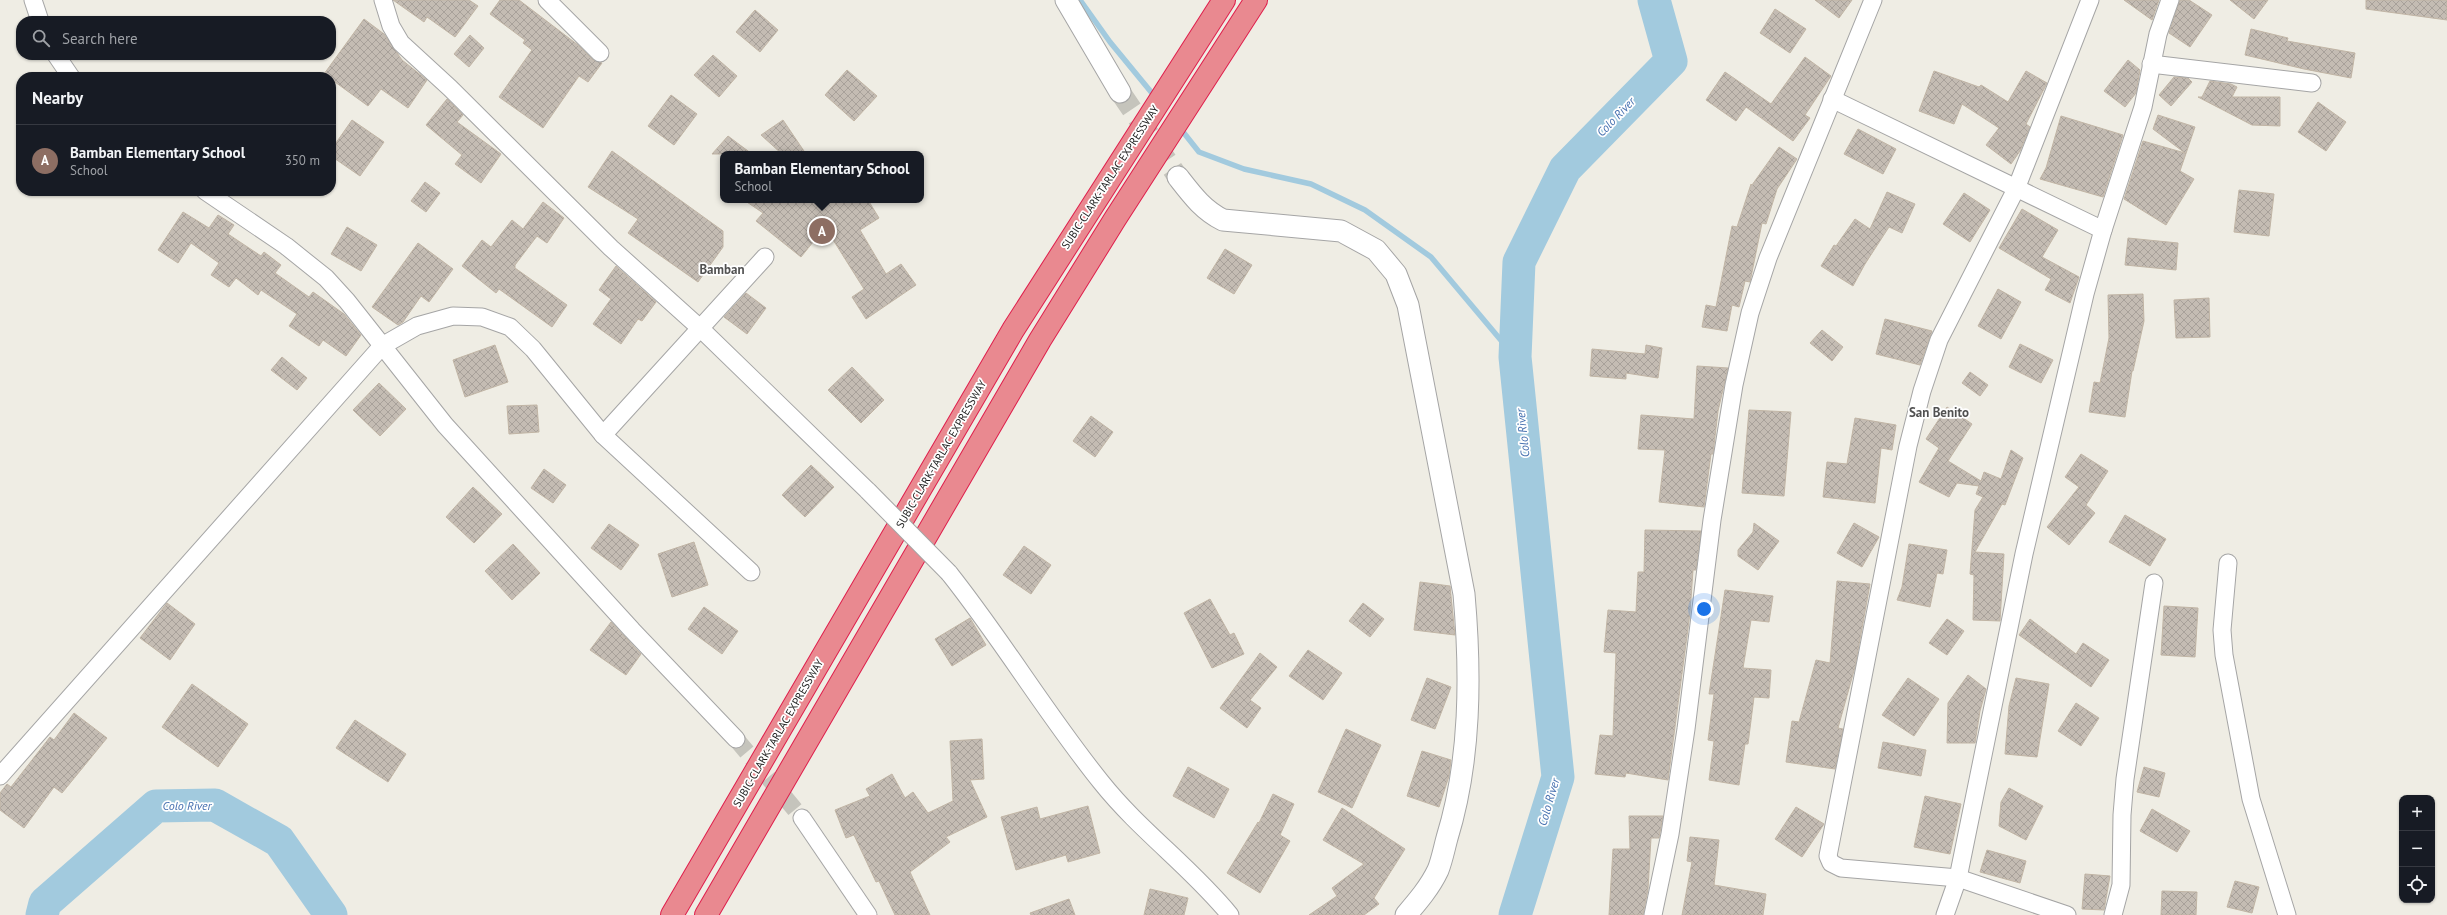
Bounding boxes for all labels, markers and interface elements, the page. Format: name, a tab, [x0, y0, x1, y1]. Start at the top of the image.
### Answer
search box	[16, 16, 336, 60]
icon: search	[30, 27, 52, 49]
text: Search here	[62, 29, 138, 48]
text: Nearby	[32, 87, 83, 109]
water label: Colo River	[1593, 93, 1639, 139]
street label: SUBIC-CLARK-TARLAC EXPRESSWAY	[1058, 102, 1162, 251]
text: Bamban Elementary School	[70, 143, 245, 162]
popup	[720, 151, 924, 203]
text: A	[41, 152, 49, 169]
text: 350 m	[285, 152, 320, 169]
text: Bamban Elementary School	[734, 159, 910, 178]
text: School	[70, 162, 108, 179]
text: School	[734, 178, 772, 195]
pin: A	[809, 216, 835, 246]
district label: Bamban	[699, 261, 745, 278]
street label: SUBIC-CLARK-TARLAC EXPRESSWAY	[893, 377, 990, 530]
district label: San Benito	[1909, 404, 1969, 421]
water label: Colo River	[1512, 407, 1533, 458]
your location	[1694, 599, 1714, 619]
street label: SUBIC-CLARK-TARLAC EXPRESSWAY	[730, 656, 827, 809]
water label: Colo River	[1535, 775, 1563, 827]
map controls	[2399, 795, 2435, 903]
button: +	[2399, 795, 2435, 831]
water label: Colo River	[163, 798, 212, 813]
button: −	[2399, 831, 2435, 867]
button: locate	[2399, 867, 2435, 903]

